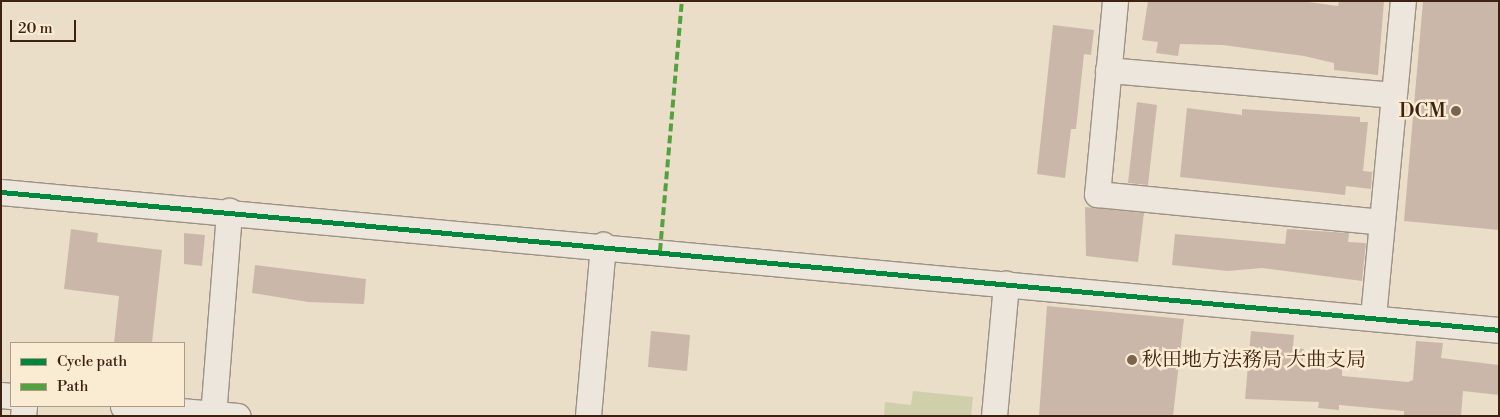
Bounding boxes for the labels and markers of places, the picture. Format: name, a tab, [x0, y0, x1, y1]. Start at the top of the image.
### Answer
place label: DCM	[1399, 99, 1446, 123]
marker: DCM	[1450, 105, 1462, 117]
place label: 秋田地方法務局 大曲支局	[1142, 348, 1366, 372]
marker: 秋田地方法務局 大曲支局	[1126, 354, 1138, 366]

